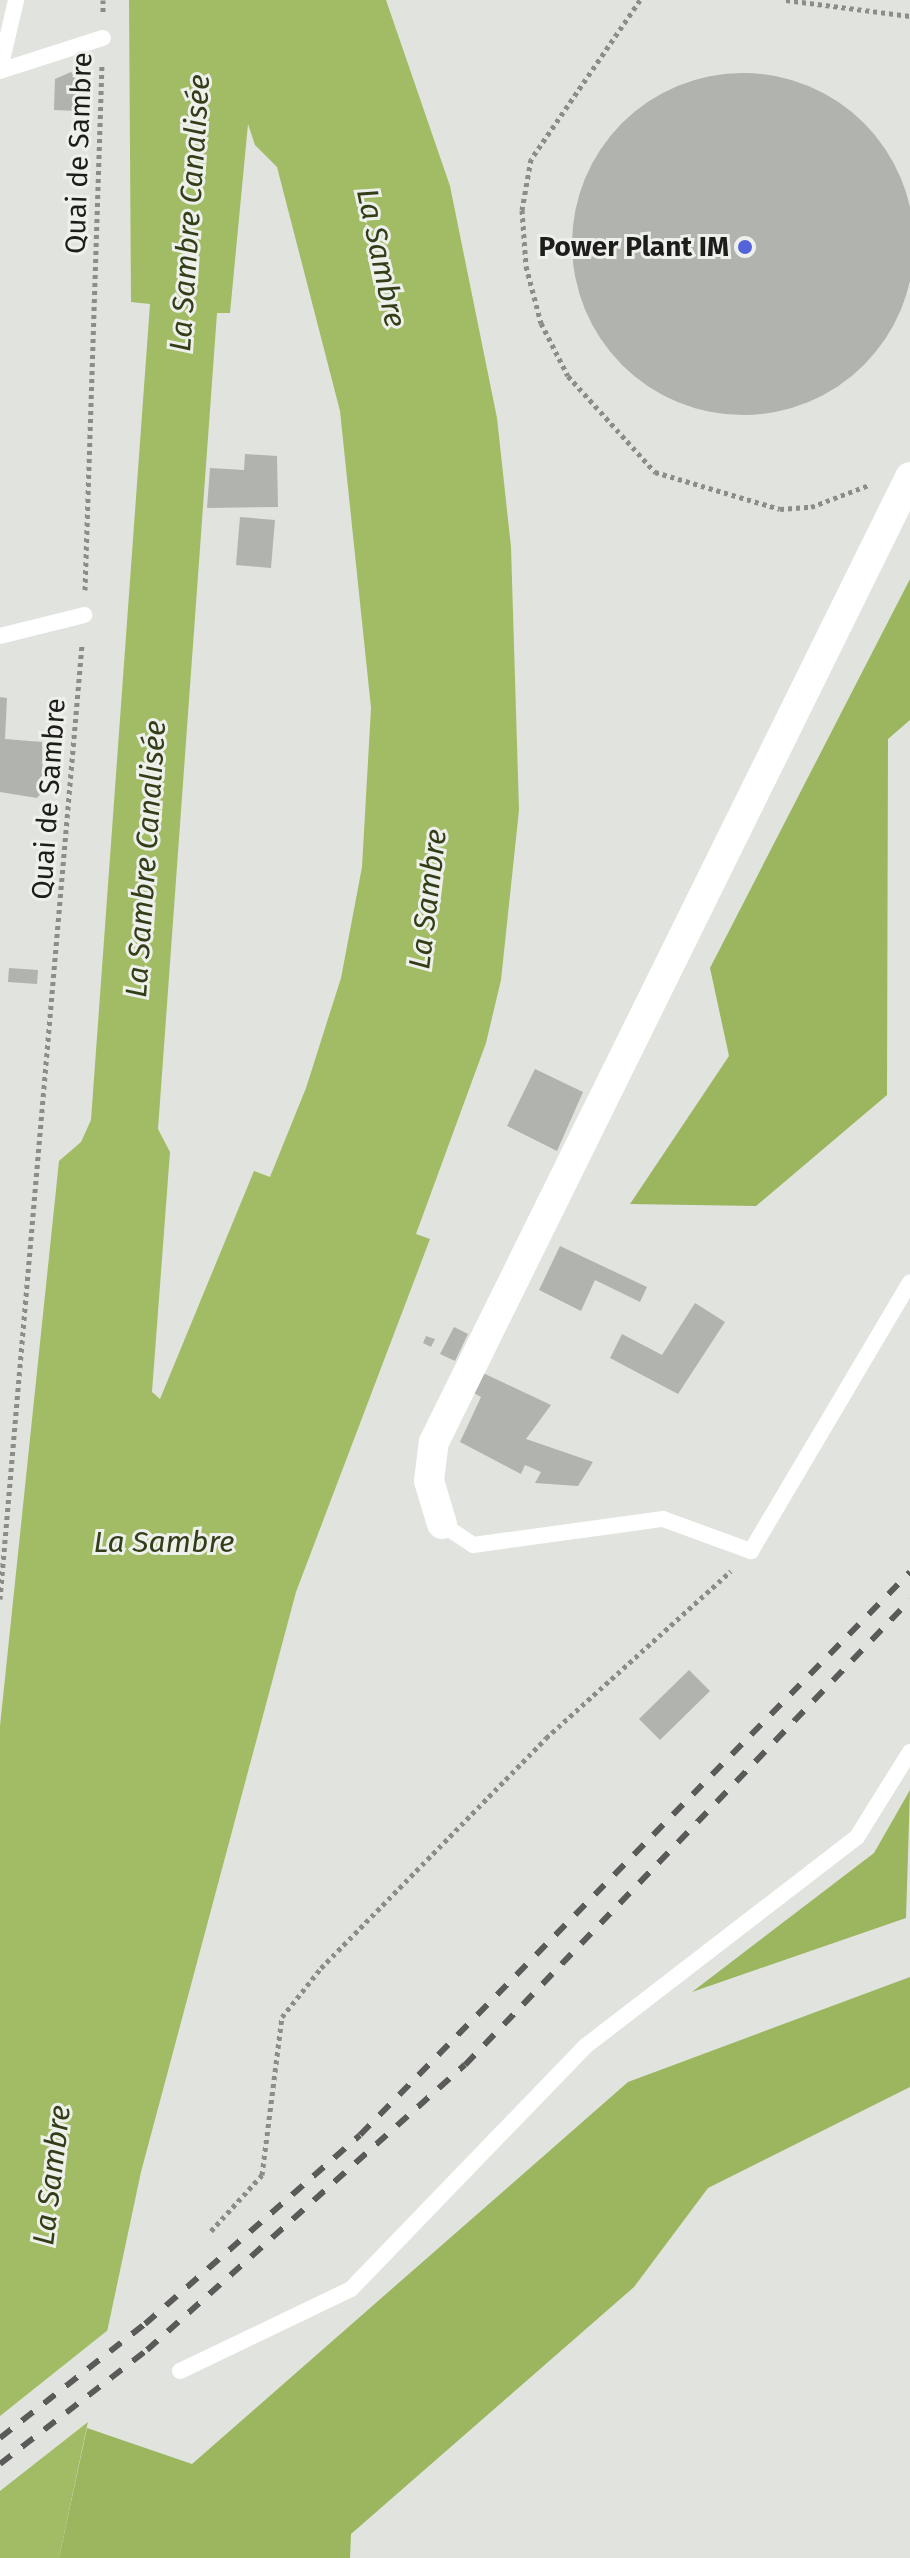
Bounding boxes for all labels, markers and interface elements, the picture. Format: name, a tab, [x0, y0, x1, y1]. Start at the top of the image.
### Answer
street label: Quai de Sambre	[59, 51, 99, 255]
water label: La Sambre Canalisée	[162, 73, 218, 353]
water label: La Sambre	[349, 185, 413, 331]
place label: Power Plant IM	[539, 230, 729, 264]
marker: Power Plant IM	[736, 238, 754, 256]
street label: Quai de Sambre	[25, 697, 73, 901]
water label: La Sambre Canalisée	[118, 719, 174, 999]
water label: La Sambre	[402, 827, 454, 971]
water label: La Sambre	[94, 1524, 234, 1560]
water label: La Sambre	[26, 2103, 78, 2247]

